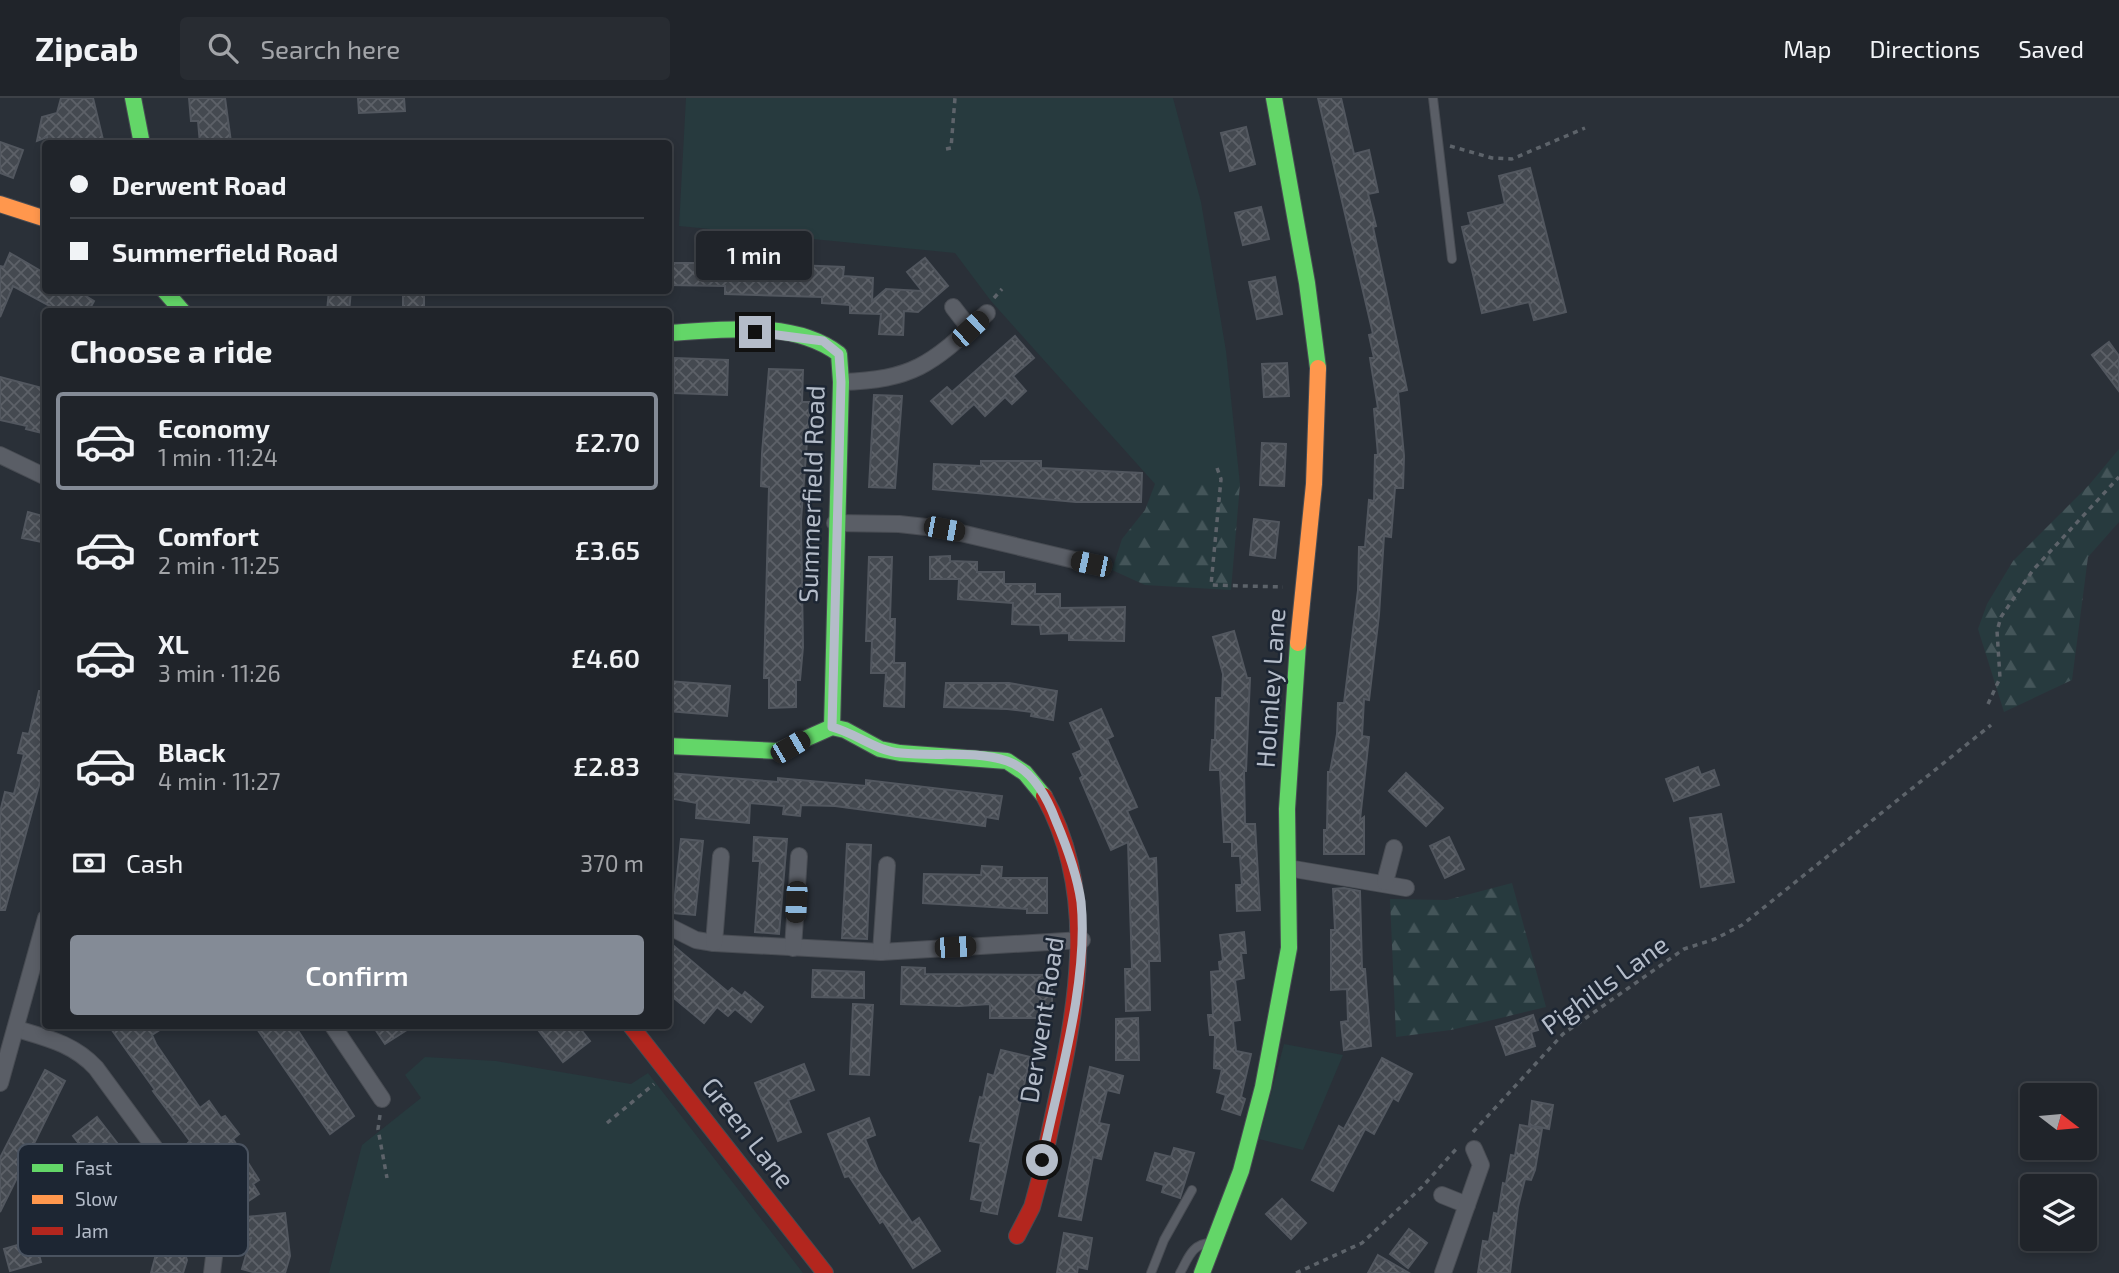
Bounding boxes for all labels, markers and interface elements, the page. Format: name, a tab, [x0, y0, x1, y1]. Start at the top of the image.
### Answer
search box	[180, 17, 670, 80]
text: Zipcab	[35, 28, 138, 68]
icon: search	[204, 29, 242, 67]
text: Search here	[260, 33, 400, 64]
text: Map	[1783, 34, 1831, 63]
text: Directions	[1869, 34, 1980, 63]
text: Saved	[2018, 34, 2084, 63]
text: Derwent Road	[112, 169, 286, 200]
callout: 1 min	[697, 230, 813, 280]
text: Summerfield Road	[112, 236, 338, 267]
text: 1 min	[727, 241, 781, 269]
car	[948, 307, 993, 351]
route end	[739, 316, 771, 348]
text: Choose a ride	[70, 331, 273, 369]
street label: Summerfield Road	[791, 385, 830, 603]
icon: car	[74, 410, 137, 473]
text: Economy	[158, 412, 270, 443]
text: £2.70	[575, 426, 640, 457]
text: 1 min · 11:24	[158, 443, 278, 471]
car	[922, 515, 967, 543]
icon: car	[74, 518, 137, 581]
text: Comfort	[158, 520, 259, 551]
text: £3.65	[575, 534, 640, 565]
car	[1069, 549, 1114, 579]
text: 2 min · 11:25	[158, 551, 280, 579]
street label: Holmley Lane	[1248, 607, 1291, 769]
icon: car	[74, 626, 137, 689]
text: XL	[158, 628, 189, 659]
text: £4.60	[571, 642, 640, 673]
text: 3 min · 11:26	[158, 659, 281, 687]
car	[767, 727, 814, 767]
icon: car	[74, 734, 137, 797]
text: Black	[158, 736, 226, 767]
text: £2.83	[573, 750, 640, 781]
text: 4 min · 11:27	[158, 767, 281, 795]
icon: cash	[70, 844, 108, 882]
text: Cash	[126, 847, 183, 878]
text: 370 m	[580, 849, 644, 877]
car	[785, 880, 808, 924]
street label: Pighills Lane	[1535, 927, 1674, 1040]
button: Confirm	[70, 935, 644, 1015]
car	[934, 935, 977, 959]
street label: Derwent Road	[1012, 935, 1069, 1105]
street label: Green Lane	[696, 1071, 802, 1194]
north arrow	[2020, 1083, 2096, 1160]
map controls	[2020, 1083, 2097, 1251]
legend	[18, 1144, 248, 1256]
route start	[1026, 1144, 1058, 1176]
text: Fast	[75, 1156, 112, 1179]
button: layers	[2020, 1174, 2097, 1251]
text: Slow	[75, 1187, 118, 1210]
text: Jam	[75, 1219, 109, 1242]

